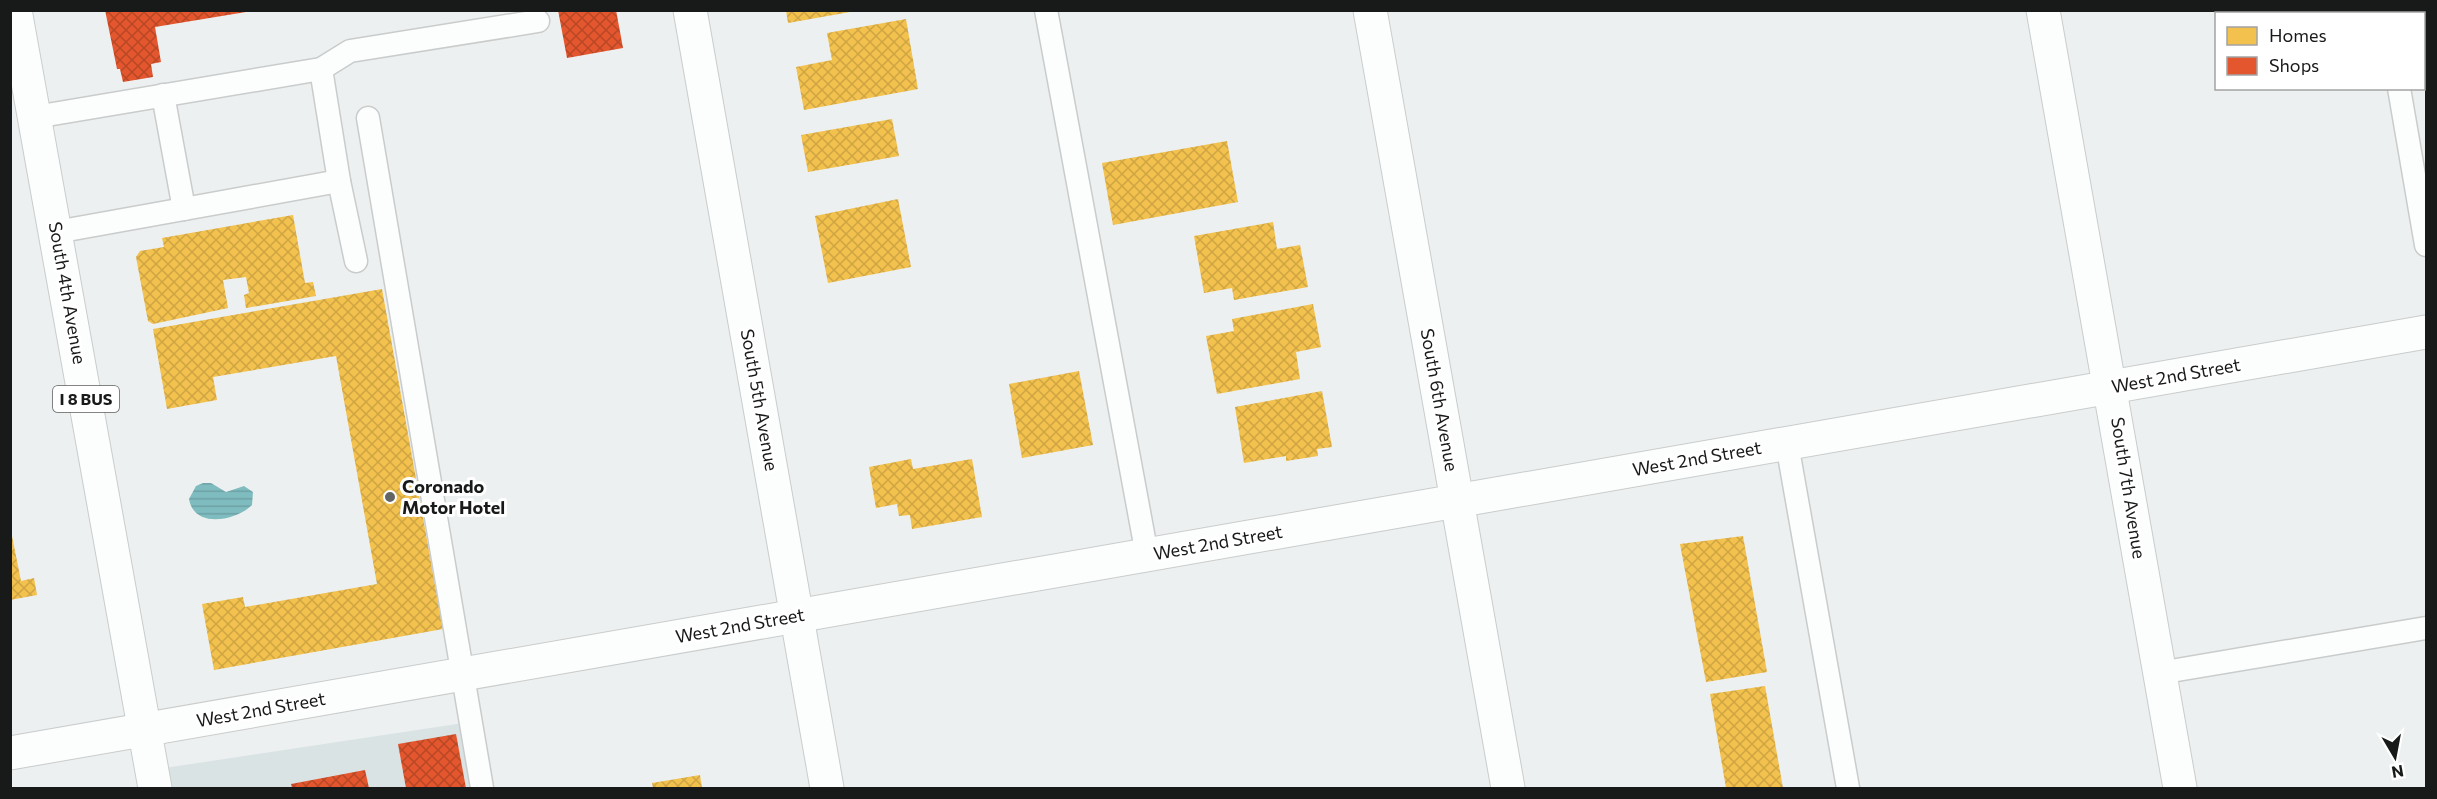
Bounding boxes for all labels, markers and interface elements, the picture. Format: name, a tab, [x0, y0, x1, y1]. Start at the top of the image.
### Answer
legend	[2215, 12, 2425, 90]
text: Homes	[2269, 24, 2327, 46]
text: Shops	[2269, 54, 2319, 76]
street label: South 4th Avenue	[45, 220, 91, 366]
street label: South 5th Avenue	[737, 327, 783, 473]
street label: South 6th Avenue	[1417, 327, 1463, 473]
street label: West 2nd Street	[2110, 353, 2242, 397]
road number: I 8 BUS	[53, 386, 119, 412]
street label: South 7th Avenue	[2107, 415, 2151, 560]
street label: West 2nd Street	[1631, 436, 1763, 480]
place label: Coronado Motor Hotel	[402, 475, 505, 518]
marker: Coronado Motor Hotel	[383, 490, 397, 504]
street label: West 2nd Street	[1152, 520, 1284, 564]
street label: West 2nd Street	[674, 603, 806, 647]
street label: West 2nd Street	[195, 687, 327, 731]
north arrow	[2365, 727, 2425, 787]
text: N	[2390, 762, 2405, 783]

